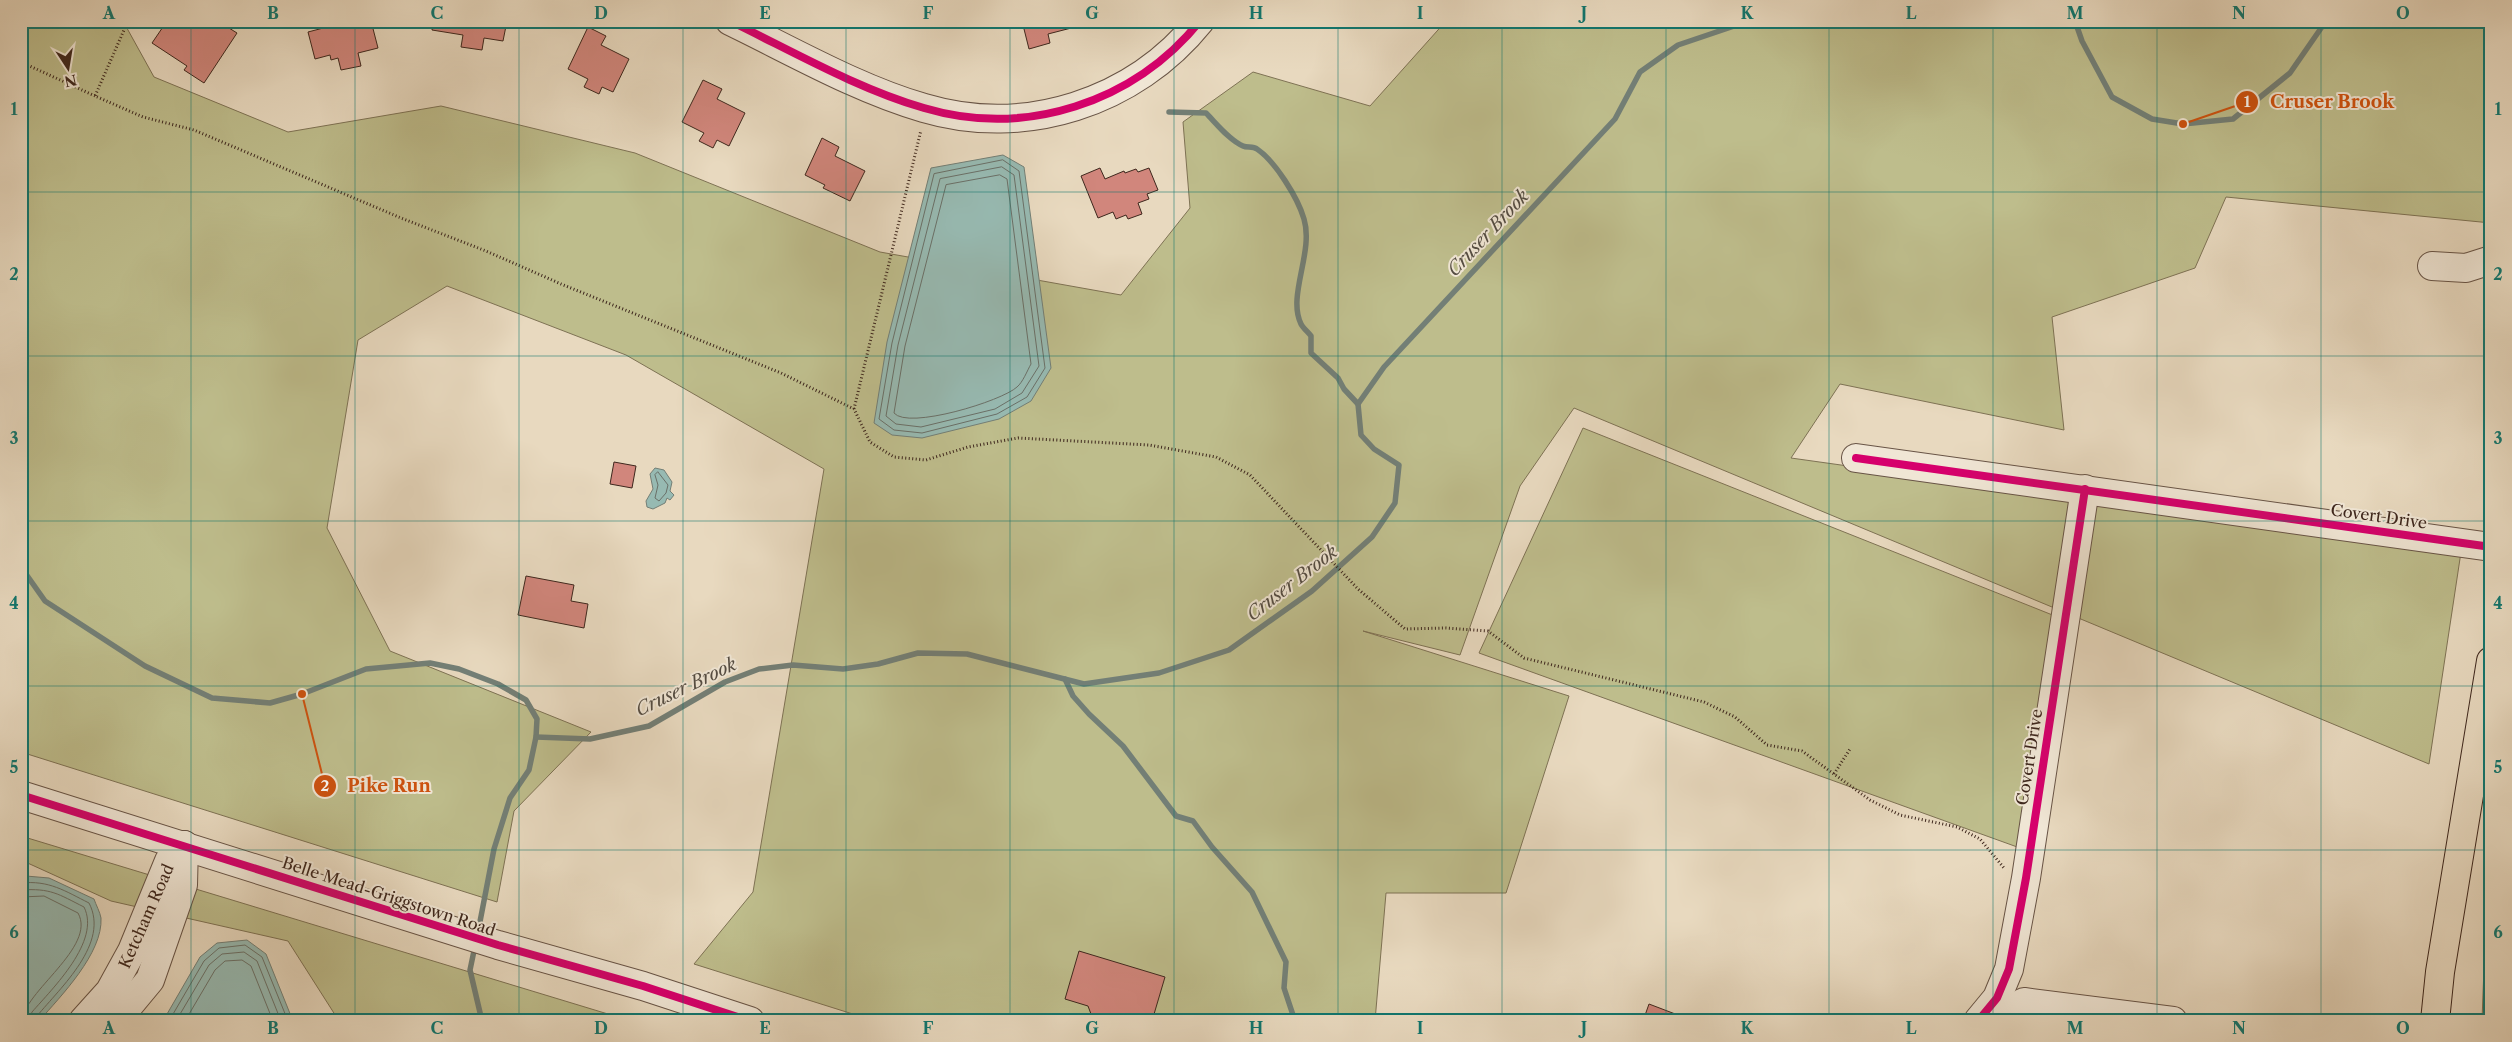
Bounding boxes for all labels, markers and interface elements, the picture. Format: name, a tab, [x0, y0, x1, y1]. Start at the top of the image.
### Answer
text: A	[102, 3, 116, 23]
text: B	[267, 3, 279, 23]
text: C	[431, 3, 443, 23]
text: D	[594, 3, 608, 23]
text: E	[759, 3, 771, 23]
text: F	[923, 3, 934, 23]
text: G	[1085, 3, 1099, 23]
text: H	[1249, 3, 1263, 23]
text: I	[1417, 3, 1424, 23]
text: J	[1578, 3, 1587, 23]
text: K	[1741, 3, 1755, 23]
text: L	[1905, 3, 1917, 23]
text: M	[2067, 3, 2084, 23]
text: N	[2232, 3, 2246, 23]
text: O	[2396, 3, 2410, 23]
north arrow	[42, 42, 92, 92]
text: N	[63, 71, 79, 91]
callout: Cruser Brook	[2235, 85, 2404, 118]
text: Cruser Brook	[2270, 91, 2395, 113]
text: 1	[2244, 92, 2251, 111]
text: 1	[10, 99, 18, 119]
text: 1	[2494, 99, 2502, 119]
water label: Cruser Brook	[1443, 185, 1534, 281]
text: 2	[9, 264, 19, 284]
text: 2	[2493, 264, 2503, 284]
text: 3	[9, 428, 19, 448]
text: 3	[2493, 428, 2503, 448]
street label: Covert Drive	[2330, 499, 2428, 533]
water label: Cruser Brook	[1242, 540, 1343, 625]
text: 4	[9, 593, 19, 613]
text: 4	[2493, 593, 2503, 613]
water label: Cruser Brook	[632, 653, 741, 721]
street label: Covert Drive	[2012, 707, 2046, 807]
text: 5	[10, 757, 19, 777]
text: 5	[2494, 757, 2503, 777]
callout: Pike Run	[312, 769, 441, 802]
text: Pike Run	[347, 775, 431, 797]
text: 2	[321, 776, 330, 795]
street label: Belle Mead-Griggstown Road	[280, 852, 499, 940]
street label: Ketcham Road	[114, 860, 178, 971]
text: 6	[9, 922, 19, 942]
text: 6	[2493, 922, 2503, 942]
text: A	[102, 1018, 116, 1038]
text: B	[267, 1018, 279, 1038]
text: C	[431, 1018, 443, 1038]
text: D	[594, 1018, 608, 1038]
text: E	[759, 1018, 771, 1038]
text: F	[923, 1018, 934, 1038]
text: G	[1085, 1018, 1099, 1038]
text: H	[1249, 1018, 1263, 1038]
text: I	[1417, 1018, 1424, 1038]
text: J	[1578, 1018, 1587, 1038]
text: K	[1741, 1018, 1755, 1038]
text: L	[1905, 1018, 1917, 1038]
text: M	[2067, 1018, 2084, 1038]
text: N	[2232, 1018, 2246, 1038]
text: O	[2396, 1018, 2410, 1038]

